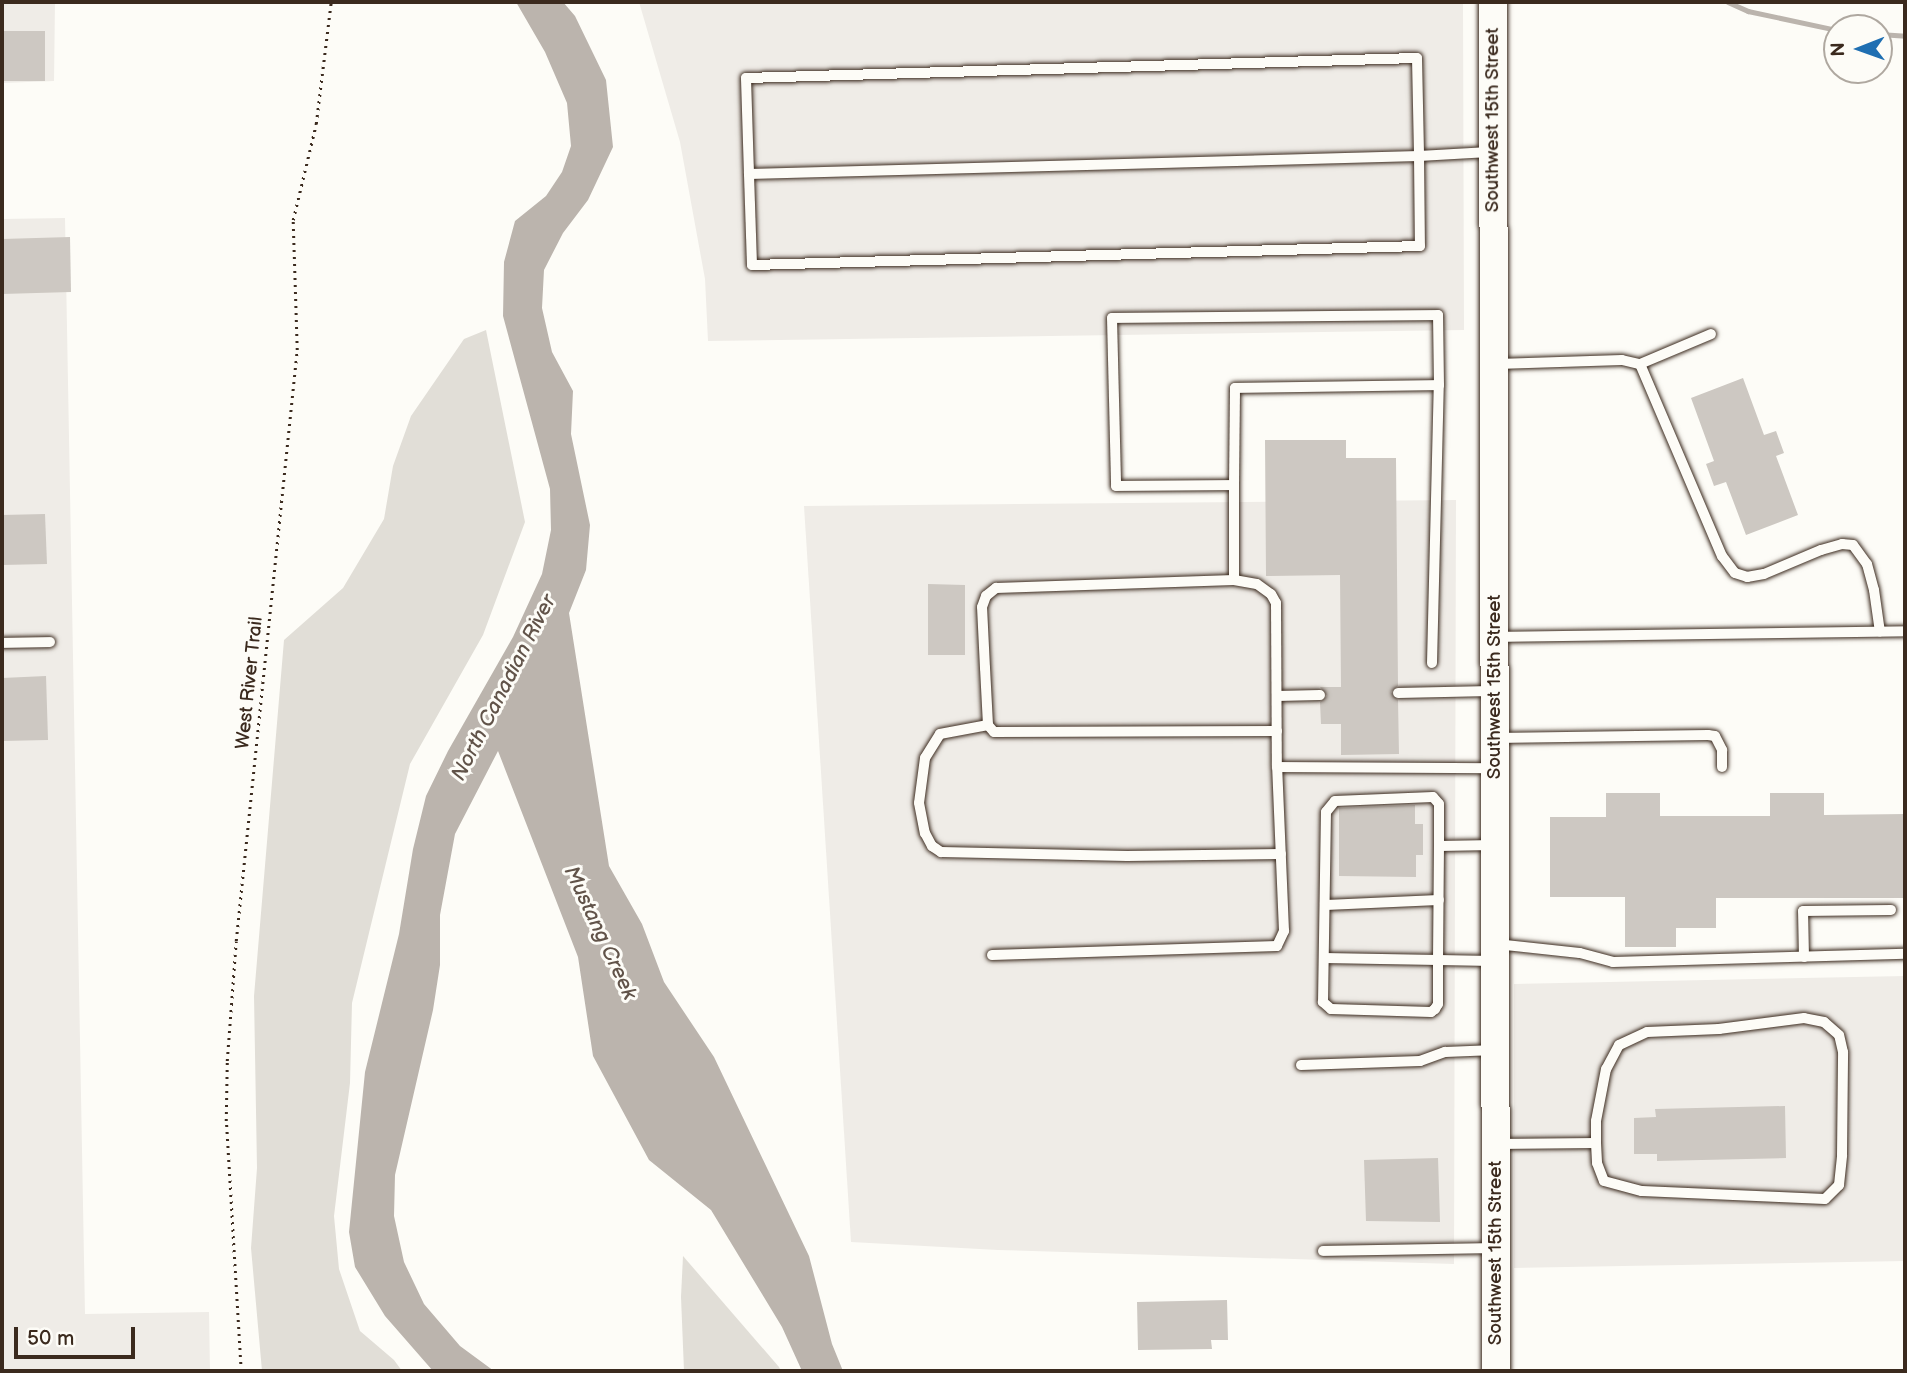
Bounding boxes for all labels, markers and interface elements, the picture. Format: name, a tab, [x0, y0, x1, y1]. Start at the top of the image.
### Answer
north arrow	[1823, 14, 1893, 84]
street label: Southwest 15th Street	[1482, 27, 1504, 213]
text: N	[1827, 42, 1850, 57]
water label: North Canadian River	[446, 591, 562, 785]
street label: Southwest 15th Street	[1484, 594, 1506, 780]
street label: West River Trail	[232, 615, 268, 751]
water label: Mustang Creek	[558, 862, 642, 1004]
street label: Southwest 15th Street	[1485, 1160, 1507, 1346]
scale bar	[18, 1314, 138, 1358]
text: 50 m	[27, 1326, 74, 1351]

